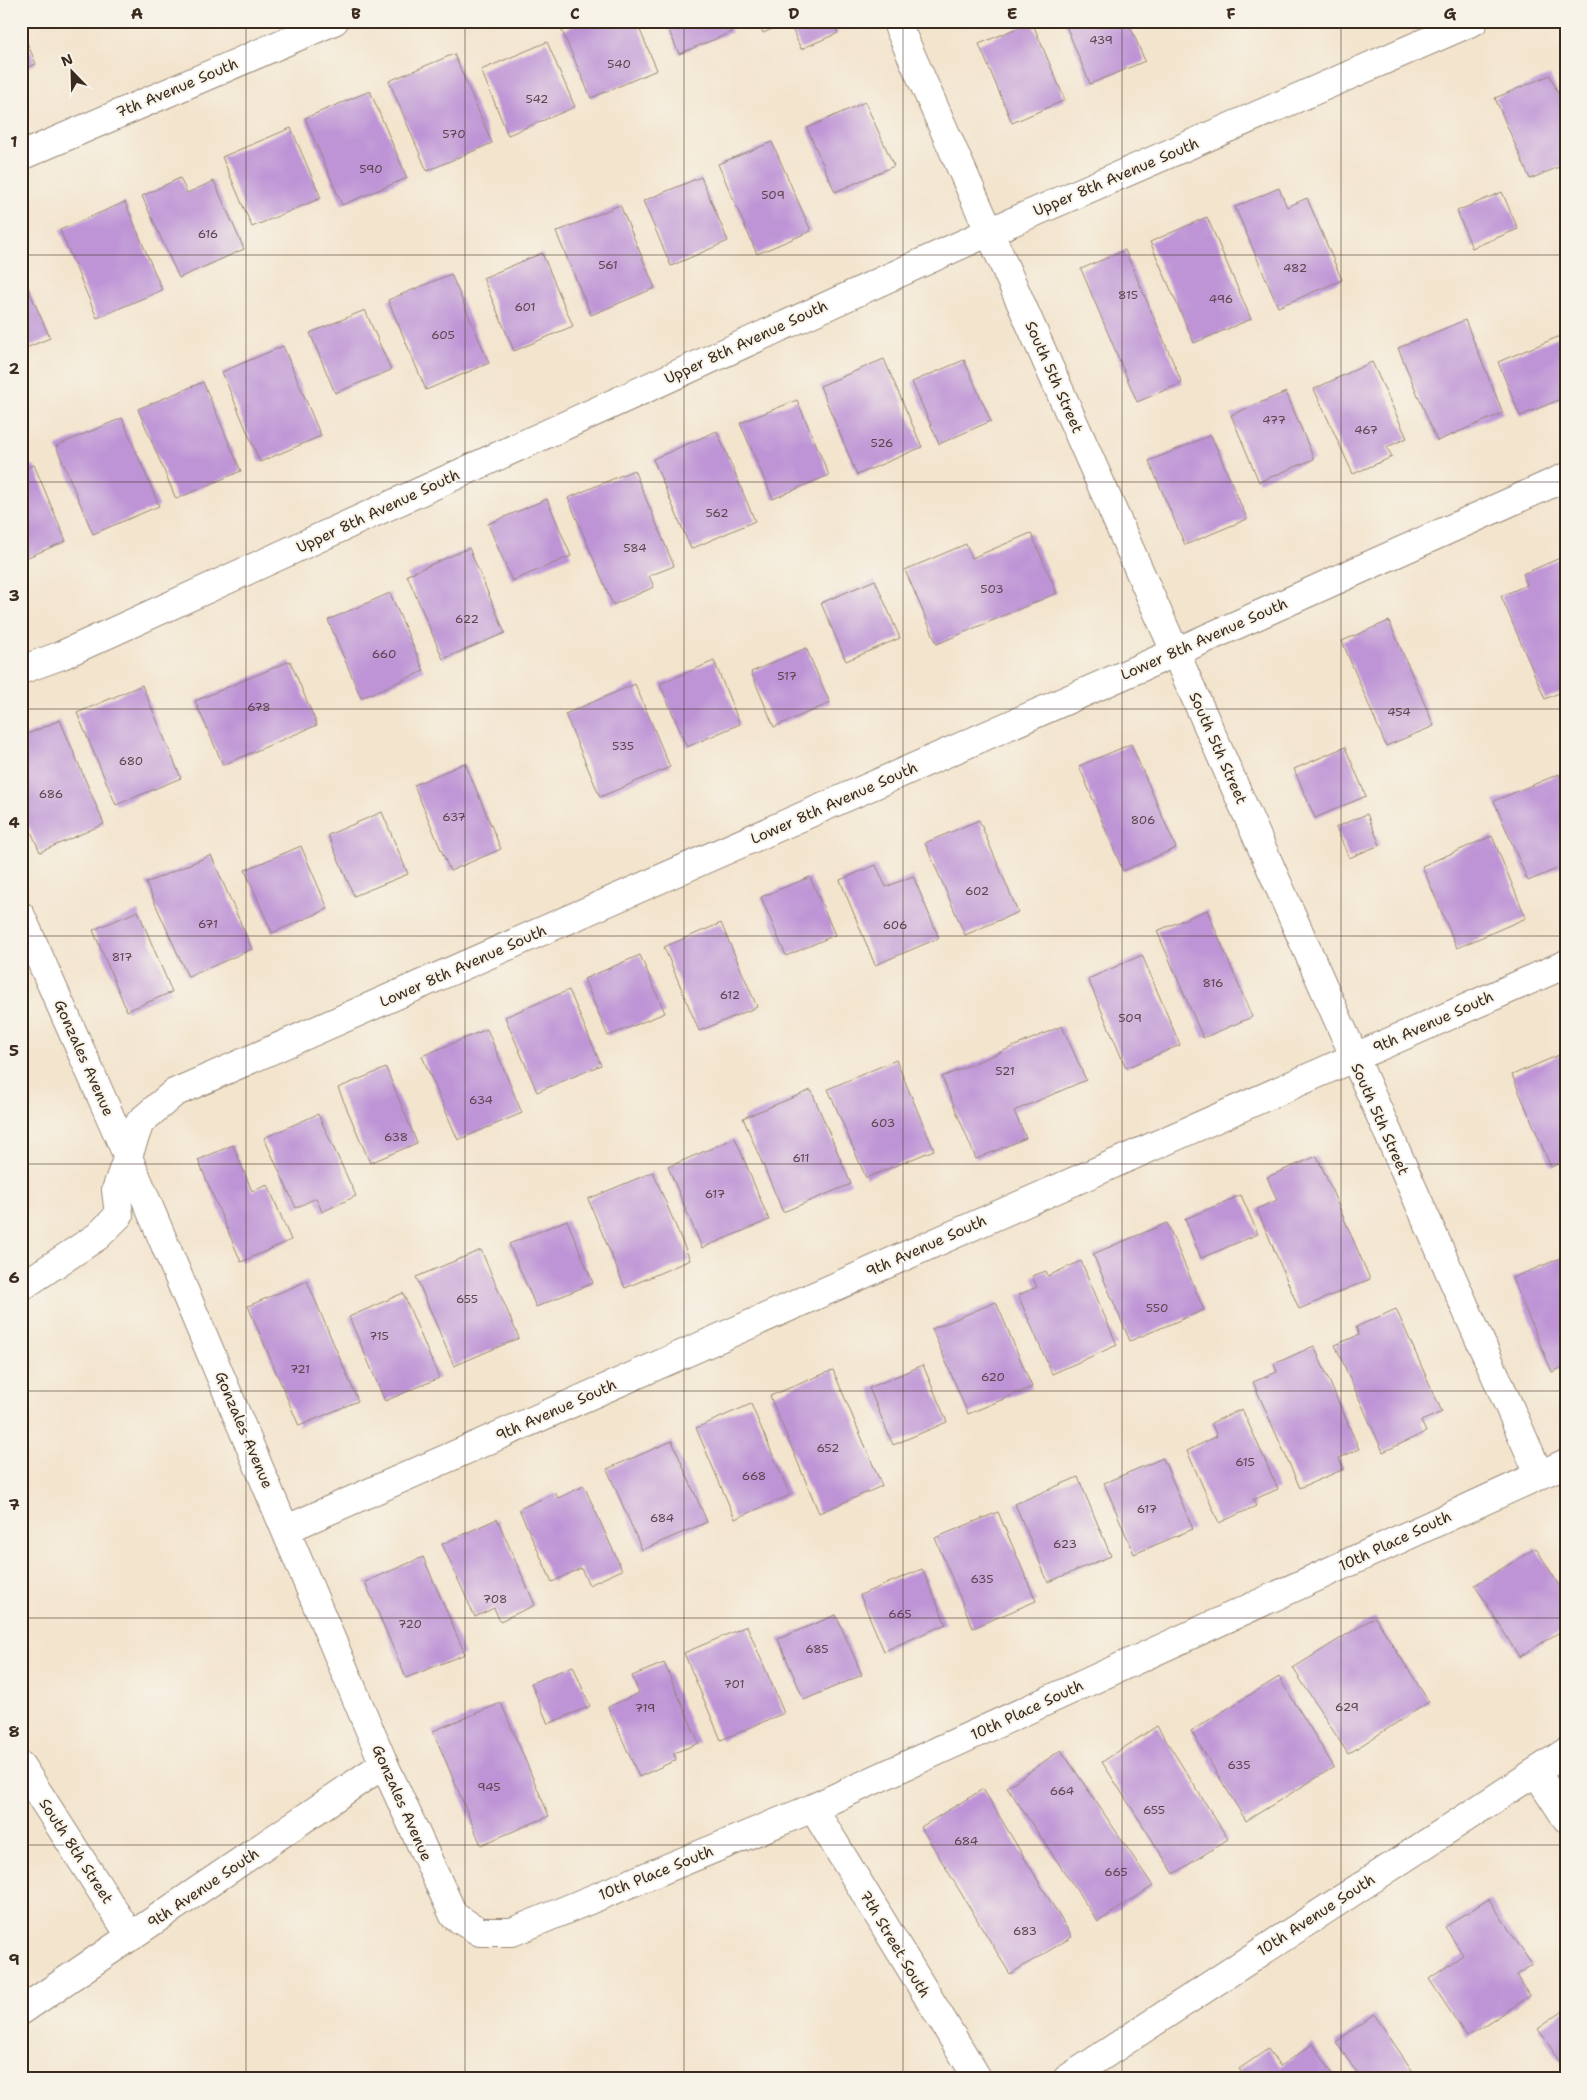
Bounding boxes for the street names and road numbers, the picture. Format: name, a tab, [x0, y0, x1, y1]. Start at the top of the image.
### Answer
street label: 7th Avenue South	[113, 53, 241, 123]
street label: Upper 8th Avenue South	[1030, 133, 1202, 221]
street label: Upper 8th Avenue South	[661, 295, 831, 389]
street label: South 5th Street	[1020, 318, 1088, 436]
street label: Upper 8th Avenue South	[293, 464, 463, 558]
street label: Lower 8th Avenue South	[1117, 593, 1291, 685]
street label: South 5th Street	[1184, 689, 1252, 807]
street label: Lower 8th Avenue South	[747, 757, 921, 849]
street label: Lower 8th Avenue South	[376, 920, 550, 1012]
street label: 9th Avenue South	[1369, 986, 1497, 1058]
street label: Gonzales Avenue	[49, 997, 119, 1119]
street label: South 5th Street	[1346, 1060, 1414, 1178]
street label: 9th Avenue South	[862, 1210, 990, 1282]
street label: Gonzales Avenue	[210, 1368, 278, 1492]
street label: 9th Avenue South	[492, 1374, 620, 1446]
street label: 10th Place South	[1335, 1506, 1455, 1576]
street label: 10th Place South	[967, 1675, 1087, 1745]
street label: Gonzales Avenue	[367, 1742, 437, 1864]
street label: South 8th Street	[34, 1794, 118, 1908]
street label: 10th Place South	[596, 1841, 716, 1905]
street label: 9th Avenue South	[143, 1843, 263, 1933]
street label: 10th Avenue South	[1253, 1869, 1379, 1961]
street label: 7th Street South	[855, 1887, 935, 2001]

